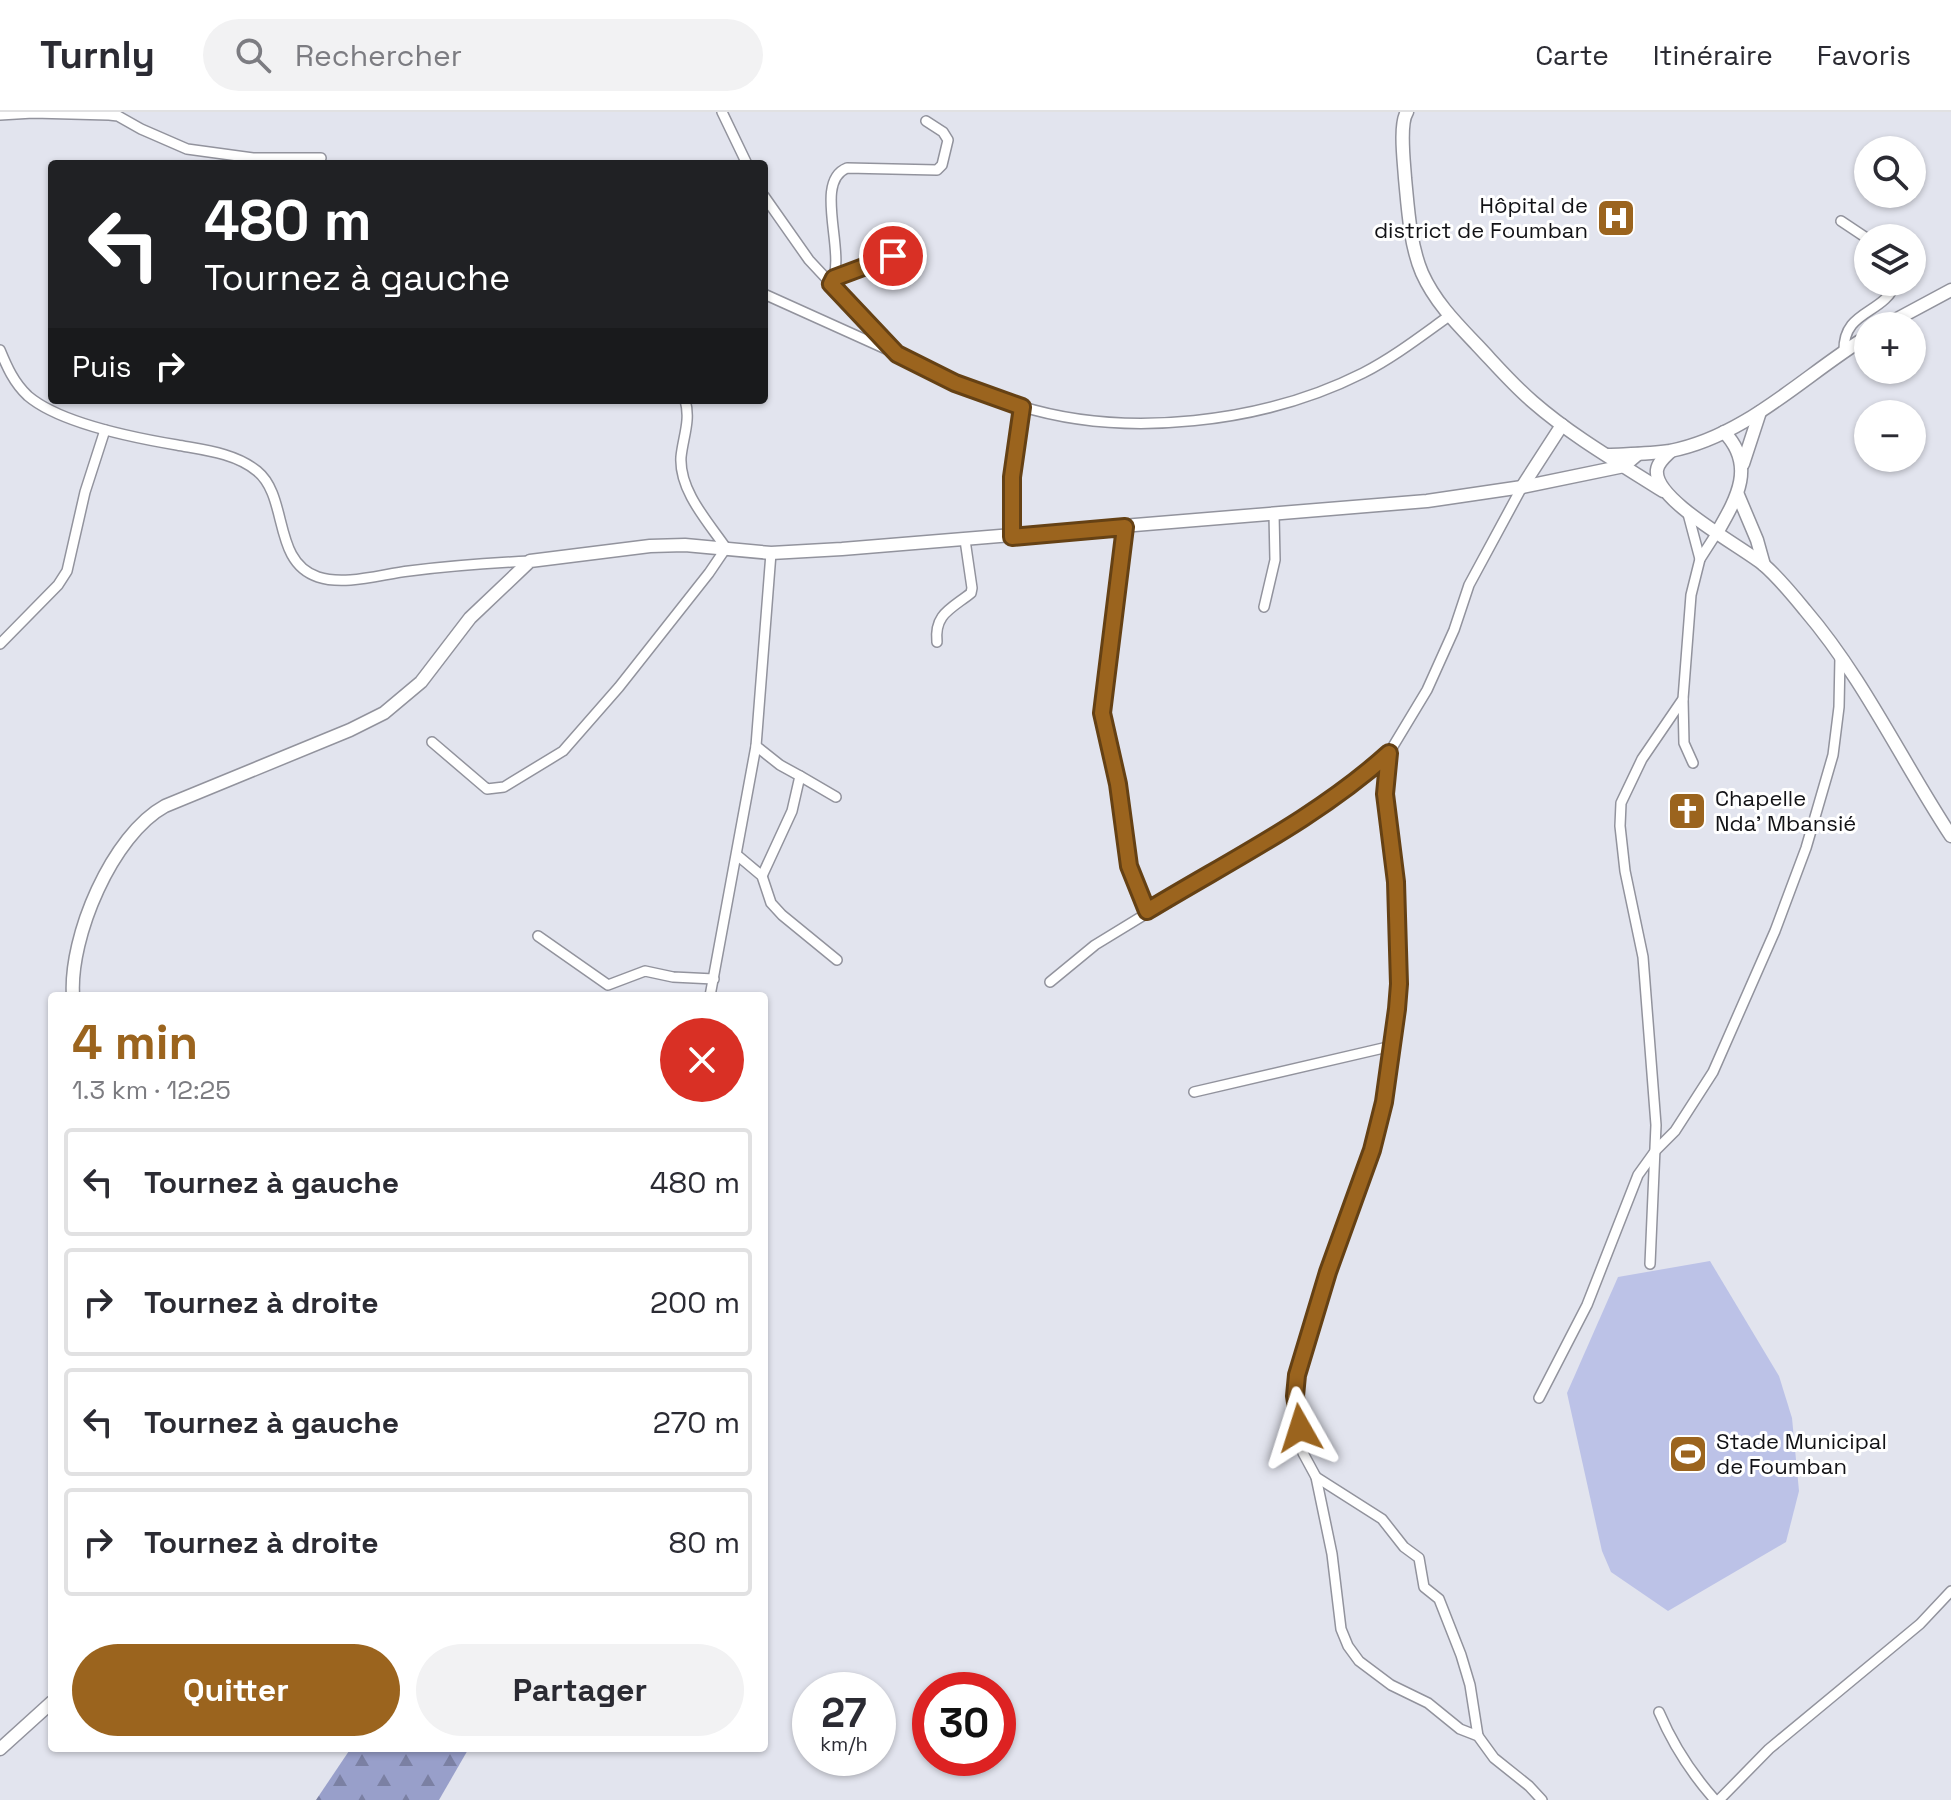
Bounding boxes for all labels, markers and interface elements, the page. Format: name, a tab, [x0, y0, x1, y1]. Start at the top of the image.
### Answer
search box	[203, 19, 763, 91]
text: Turnly	[40, 31, 155, 79]
icon: search	[231, 33, 275, 77]
text: Rechercher	[295, 36, 462, 75]
text: Carte	[1535, 37, 1609, 73]
text: Itinéraire	[1653, 37, 1773, 73]
text: Favoris	[1817, 37, 1911, 73]
map controls	[1854, 136, 1926, 472]
button: search	[1854, 136, 1926, 208]
text: 480 m	[204, 185, 372, 256]
place label: Hôpital de district de Foumban	[1374, 191, 1588, 244]
icon: left	[72, 192, 176, 296]
hospital icon: Hôpital de district de Foumban	[1595, 197, 1637, 239]
pin	[859, 222, 927, 290]
button: layers	[1854, 224, 1926, 296]
icon: arrive	[871, 234, 915, 278]
text: Tournez à gauche	[204, 255, 510, 301]
button: +	[1854, 312, 1926, 384]
icon: right	[148, 344, 192, 388]
text: Puis	[72, 347, 132, 386]
button: −	[1854, 400, 1926, 472]
place label: Chapelle Nda' Mbansié	[1715, 784, 1856, 837]
church icon: Chapelle Nda' Mbansié	[1666, 790, 1708, 832]
text: 4 min	[72, 1012, 198, 1073]
button: close	[660, 1018, 744, 1102]
text: 1.3 km · 12:25	[72, 1073, 231, 1107]
icon: left	[76, 1160, 120, 1204]
text: Tournez à gauche	[144, 1163, 399, 1202]
text: 480 m	[650, 1163, 740, 1202]
icon: right	[76, 1280, 120, 1324]
text: Tournez à droite	[144, 1283, 378, 1322]
text: 200 m	[650, 1283, 740, 1322]
position arrow	[1258, 1386, 1342, 1470]
icon: left	[76, 1400, 120, 1444]
text: Tournez à gauche	[144, 1403, 399, 1442]
text: 270 m	[653, 1403, 740, 1442]
place label: Stade Municipal de Foumban	[1716, 1427, 1887, 1480]
sports icon: Stade Municipal de Foumban	[1667, 1433, 1709, 1475]
icon: right	[76, 1520, 120, 1564]
text: Tournez à droite	[144, 1523, 378, 1562]
text: 80 m	[669, 1523, 740, 1562]
button: Quitter	[72, 1644, 400, 1736]
button: Partager	[416, 1644, 744, 1736]
speed limit sign: 30	[912, 1672, 1016, 1776]
text: 27	[821, 1688, 867, 1739]
text: km/h	[820, 1731, 868, 1757]

